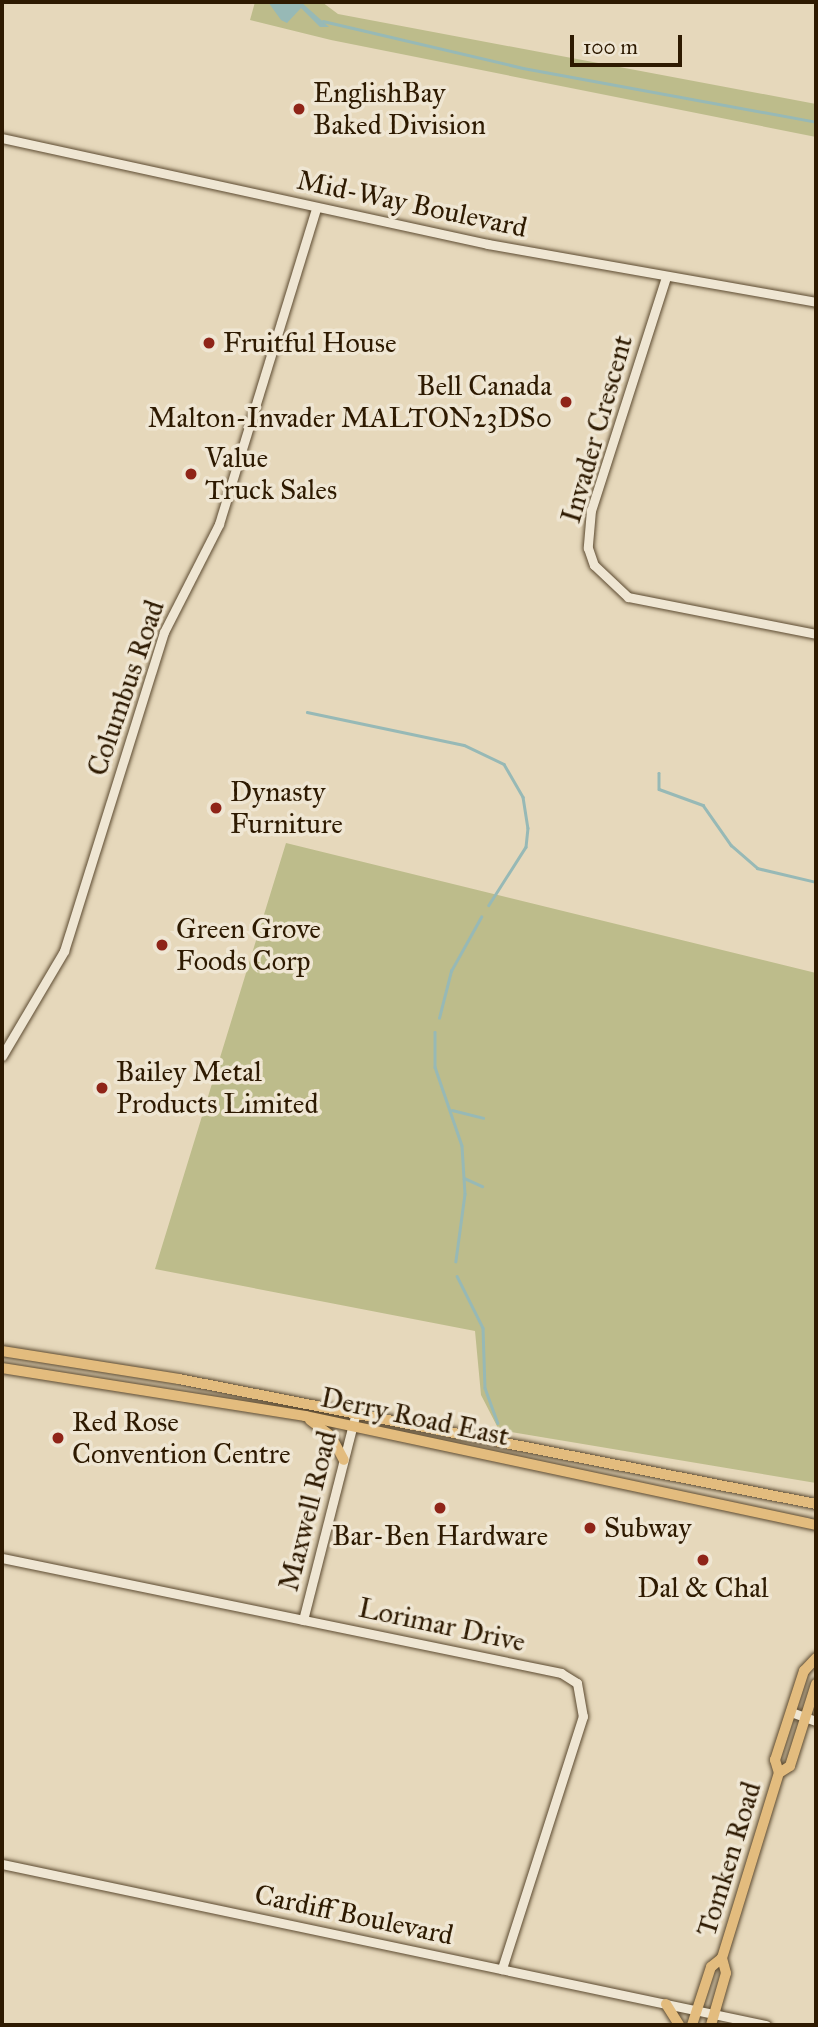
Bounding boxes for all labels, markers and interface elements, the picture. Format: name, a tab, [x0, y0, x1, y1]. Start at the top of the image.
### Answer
scale bar	[573, 21, 685, 65]
text: 100 m	[583, 34, 638, 60]
place label: EnglishBay Baked Division	[313, 76, 486, 142]
marker: EnglishBay Baked Division	[291, 101, 307, 117]
street label: Mid-Way Boulevard	[294, 163, 530, 245]
place label: Fruitful House	[223, 326, 397, 360]
street label: Invader Crescent	[554, 331, 640, 527]
marker: Fruitful House	[201, 335, 217, 351]
place label: Bell Canada Malton-Invader MALTON23DS0	[148, 369, 552, 435]
marker: Bell Canada Malton-Invader MALTON23DS0	[558, 394, 574, 410]
place label: Value Truck Sales	[205, 441, 337, 507]
marker: Value Truck Sales	[183, 466, 199, 482]
street label: Columbus Road	[80, 596, 172, 780]
place label: Dynasty Furniture	[230, 775, 343, 841]
marker: Dynasty Furniture	[208, 800, 224, 816]
place label: Green Grove Foods Corp	[176, 912, 321, 978]
marker: Green Grove Foods Corp	[154, 937, 170, 953]
place label: Bailey Metal Products Limited	[116, 1055, 319, 1121]
marker: Bailey Metal Products Limited	[94, 1080, 110, 1096]
street label: Derry Road East	[318, 1381, 512, 1453]
place label: Red Rose Convention Centre	[72, 1405, 291, 1471]
street label: Maxwell Road	[272, 1428, 344, 1594]
marker: Red Rose Convention Centre	[50, 1430, 66, 1446]
marker: Bar-Ben Hardware	[432, 1500, 448, 1516]
place label: Subway	[604, 1511, 691, 1545]
place label: Bar-Ben Hardware	[332, 1519, 548, 1553]
marker: Subway	[582, 1520, 598, 1536]
marker: Dal & Chal	[695, 1552, 711, 1568]
place label: Dal & Chal	[637, 1571, 769, 1605]
street label: Lorimar Drive	[355, 1591, 529, 1659]
street label: Tomken Road	[690, 1778, 768, 1940]
street label: Cardiff Boulevard	[252, 1878, 456, 1952]

